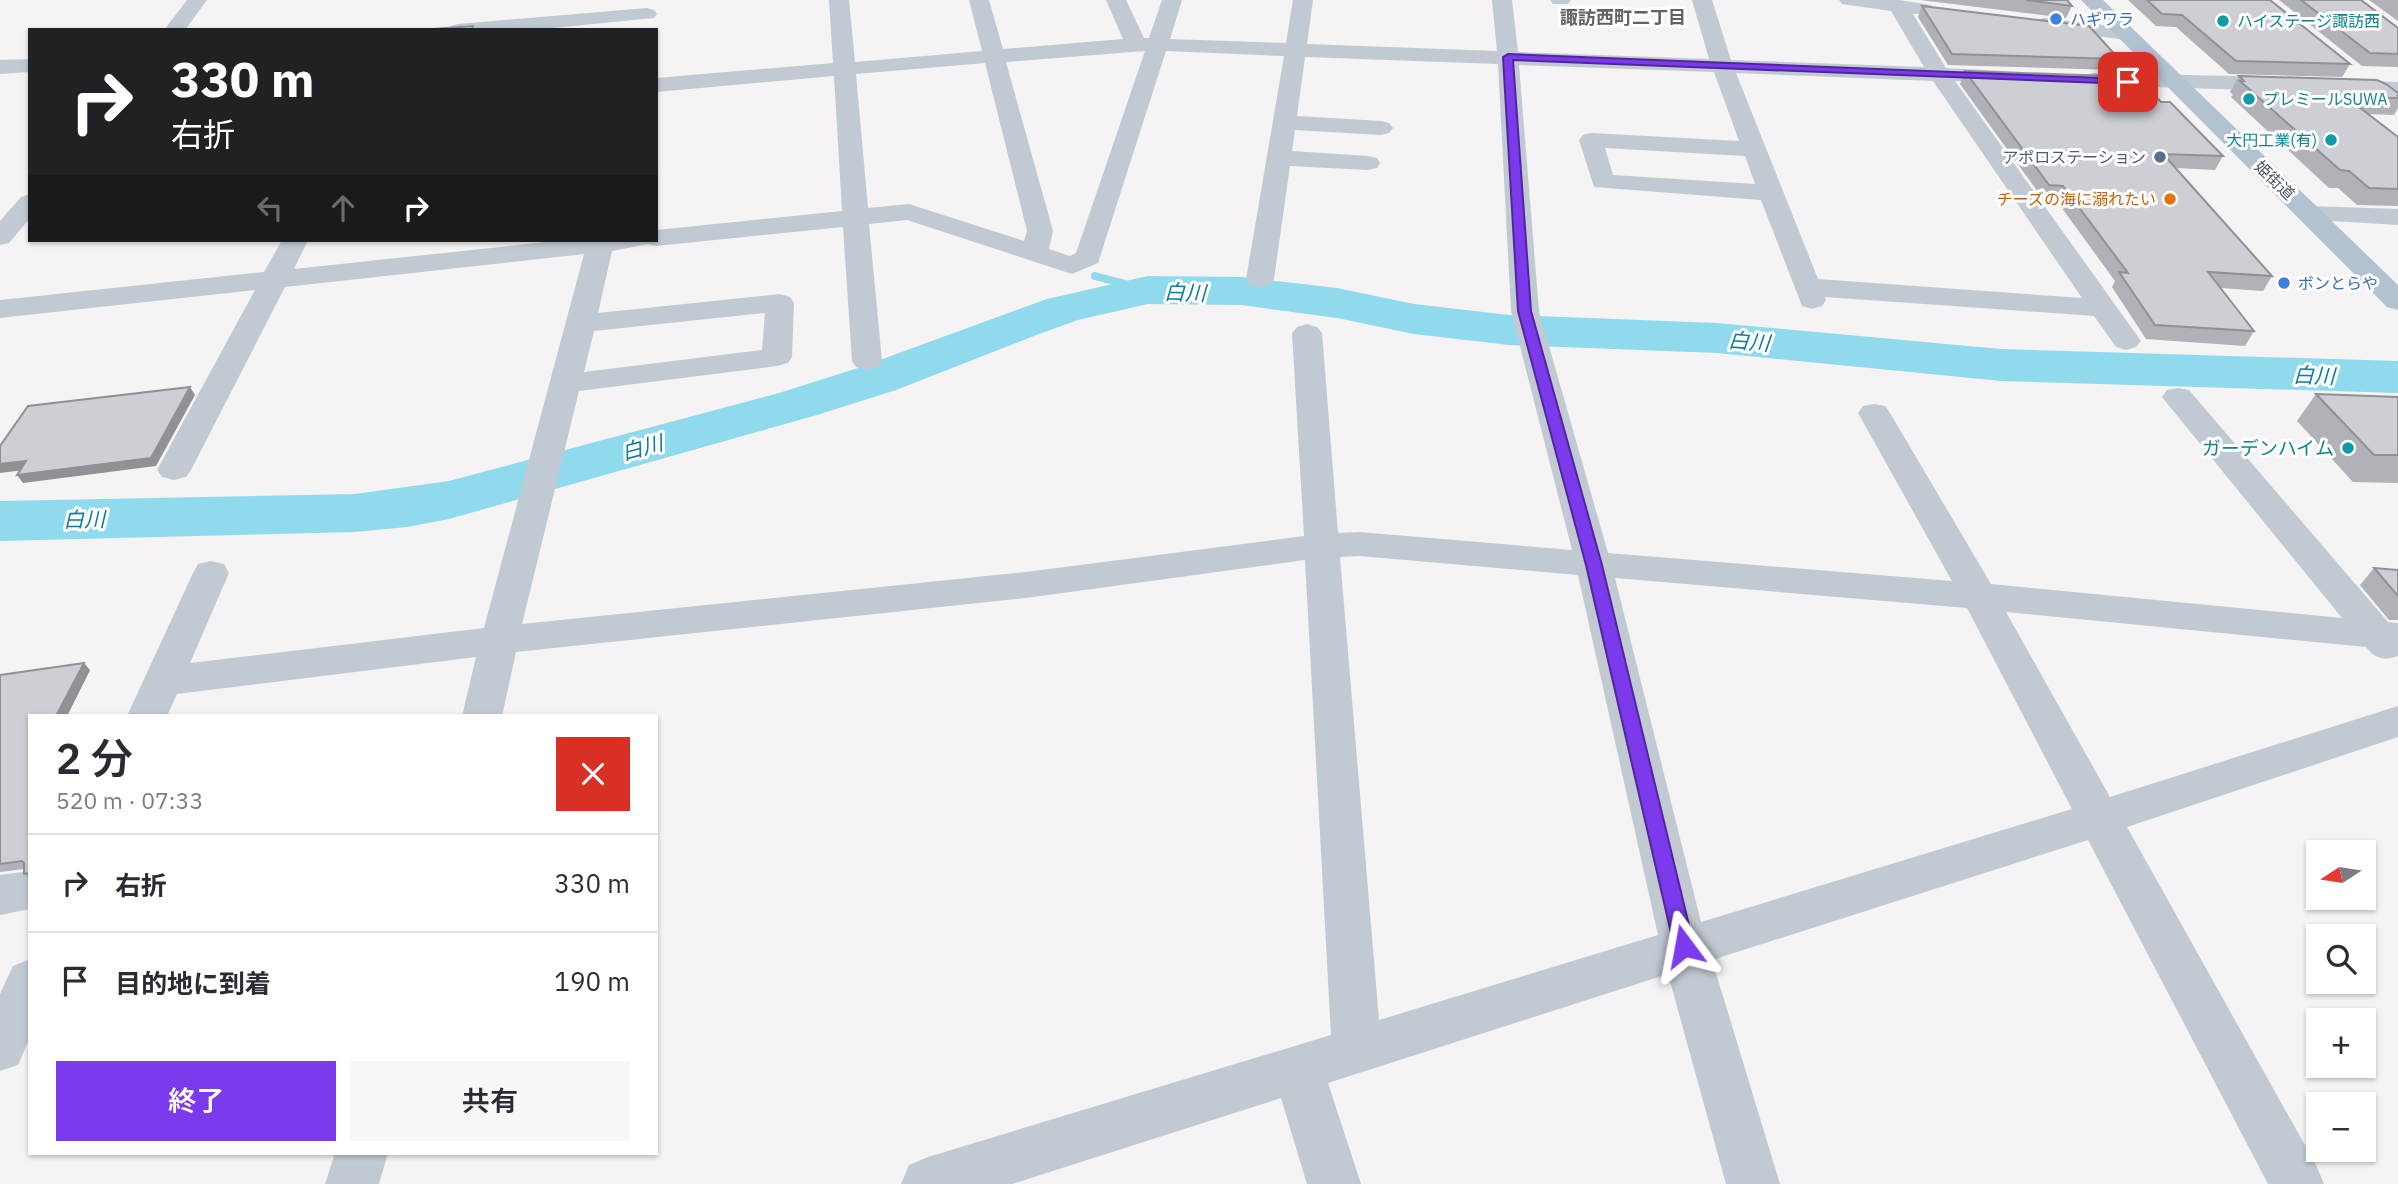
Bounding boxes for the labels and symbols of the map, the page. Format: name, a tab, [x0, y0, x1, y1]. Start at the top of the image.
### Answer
district label: 諏訪西町二丁目	[1560, 6, 1686, 29]
place label: ハギワラ	[2070, 9, 2134, 29]
marker: ハギワラ	[2048, 11, 2064, 27]
place label: ハイステージ諏訪西	[2237, 11, 2380, 31]
marker: ハイステージ諏訪西	[2215, 13, 2231, 29]
pin	[2098, 52, 2158, 112]
place label: プレミールSUWA	[2263, 89, 2388, 109]
marker: プレミールSUWA	[2241, 91, 2257, 107]
place label: 大円工業(有)	[2226, 130, 2317, 150]
marker: 大円工業(有)	[2323, 132, 2339, 148]
place label: アポロステーション	[2002, 147, 2146, 167]
marker: アポロステーション	[2152, 149, 2168, 165]
street label: 姫街道	[2251, 156, 2299, 204]
place label: チーズの海に溺れたい	[1997, 189, 2156, 209]
marker: チーズの海に溺れたい	[2162, 191, 2178, 207]
place label: ボンとらや	[2298, 273, 2378, 293]
marker: ボンとらや	[2276, 275, 2292, 291]
water label: 白川	[1164, 277, 1208, 307]
water label: 白川	[1727, 325, 1773, 357]
water label: 白川	[2293, 360, 2337, 390]
water label: 白川	[618, 428, 668, 466]
place label: ガーデンハイム	[2202, 436, 2334, 460]
marker: ガーデンハイム	[2340, 440, 2356, 456]
water label: 白川	[63, 505, 107, 533]
north arrow	[2306, 840, 2376, 910]
position arrow	[1647, 909, 1721, 983]

